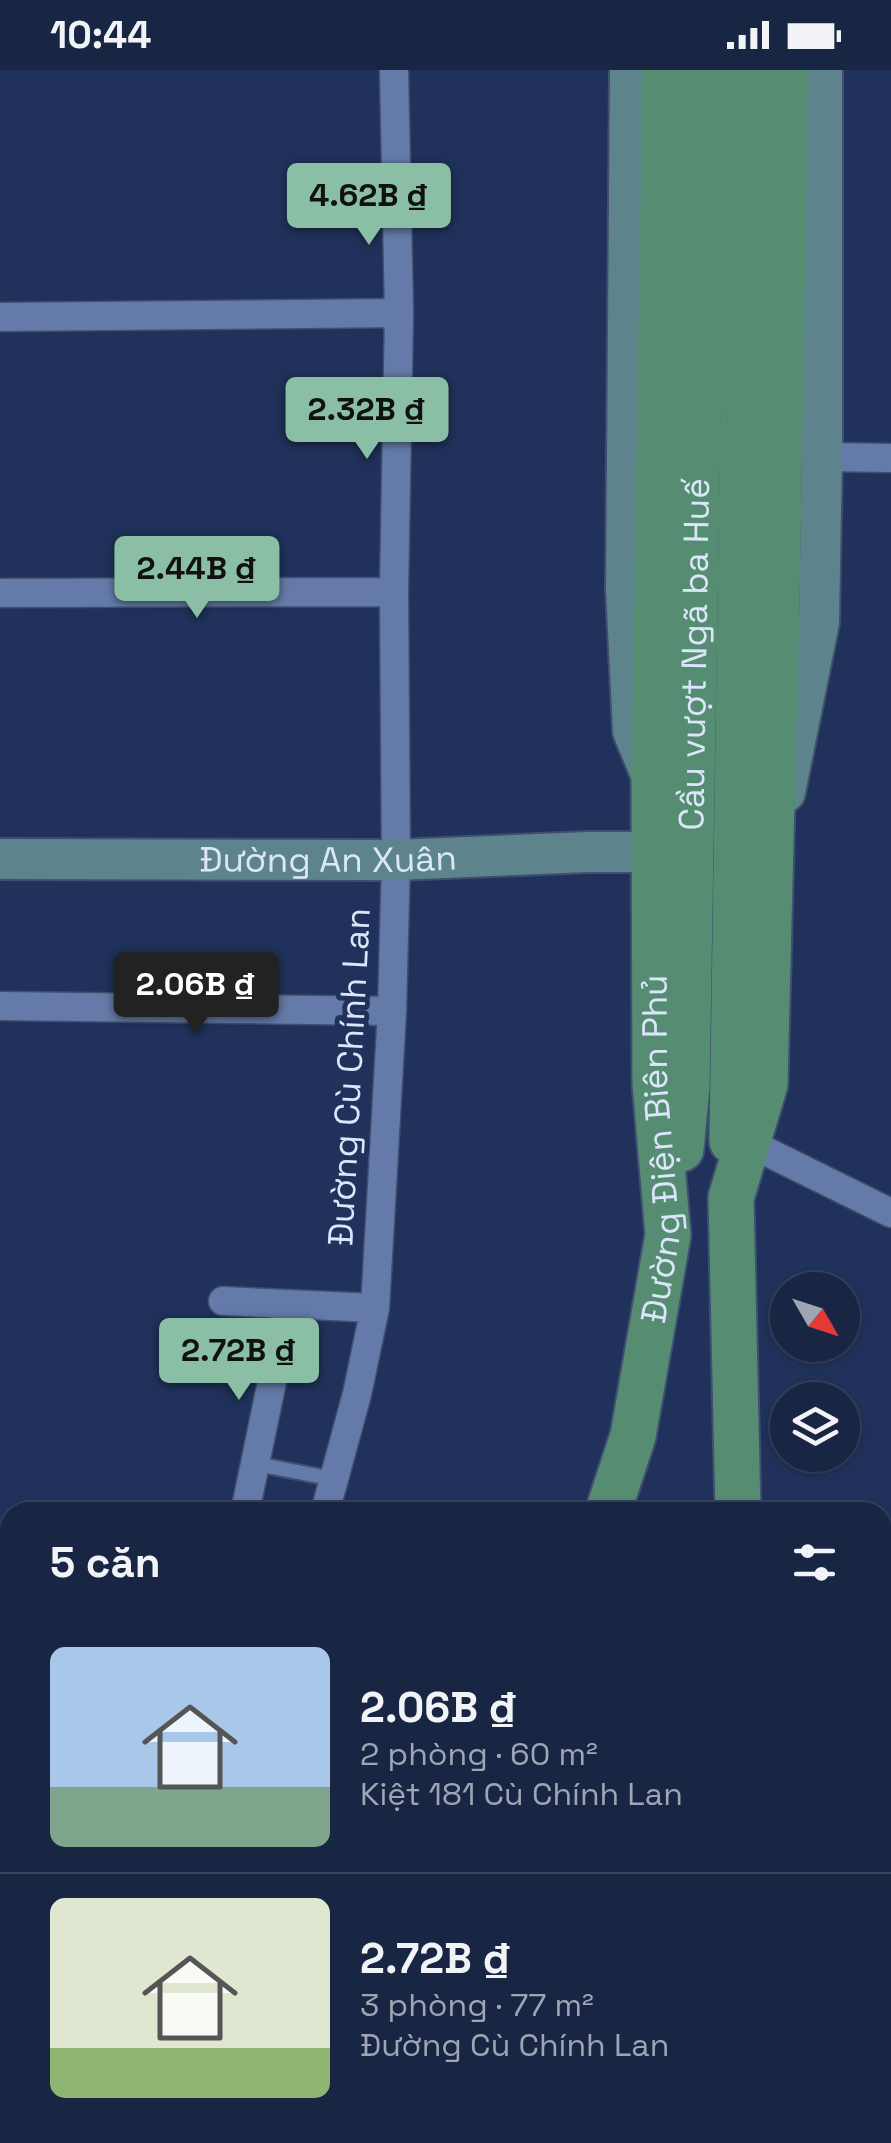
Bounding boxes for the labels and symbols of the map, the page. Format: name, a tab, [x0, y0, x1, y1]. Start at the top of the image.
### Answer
pin: 4.62B ₫	[277, 163, 461, 248]
pin: 2.32B ₫	[275, 377, 459, 462]
street label: Cầu vượt Ngã ba Huế	[669, 477, 719, 831]
pin: 2.44B ₫	[105, 536, 289, 621]
street label: Đường An Xuân	[199, 836, 458, 882]
street label: Đường Cù Chính Lan	[318, 907, 380, 1247]
pin: 2.06B ₫	[104, 952, 288, 1037]
street label: Đường Điện Biên Phủ	[631, 974, 690, 1327]
north arrow	[770, 1272, 860, 1362]
pin: 2.72B ₫	[147, 1318, 331, 1403]

